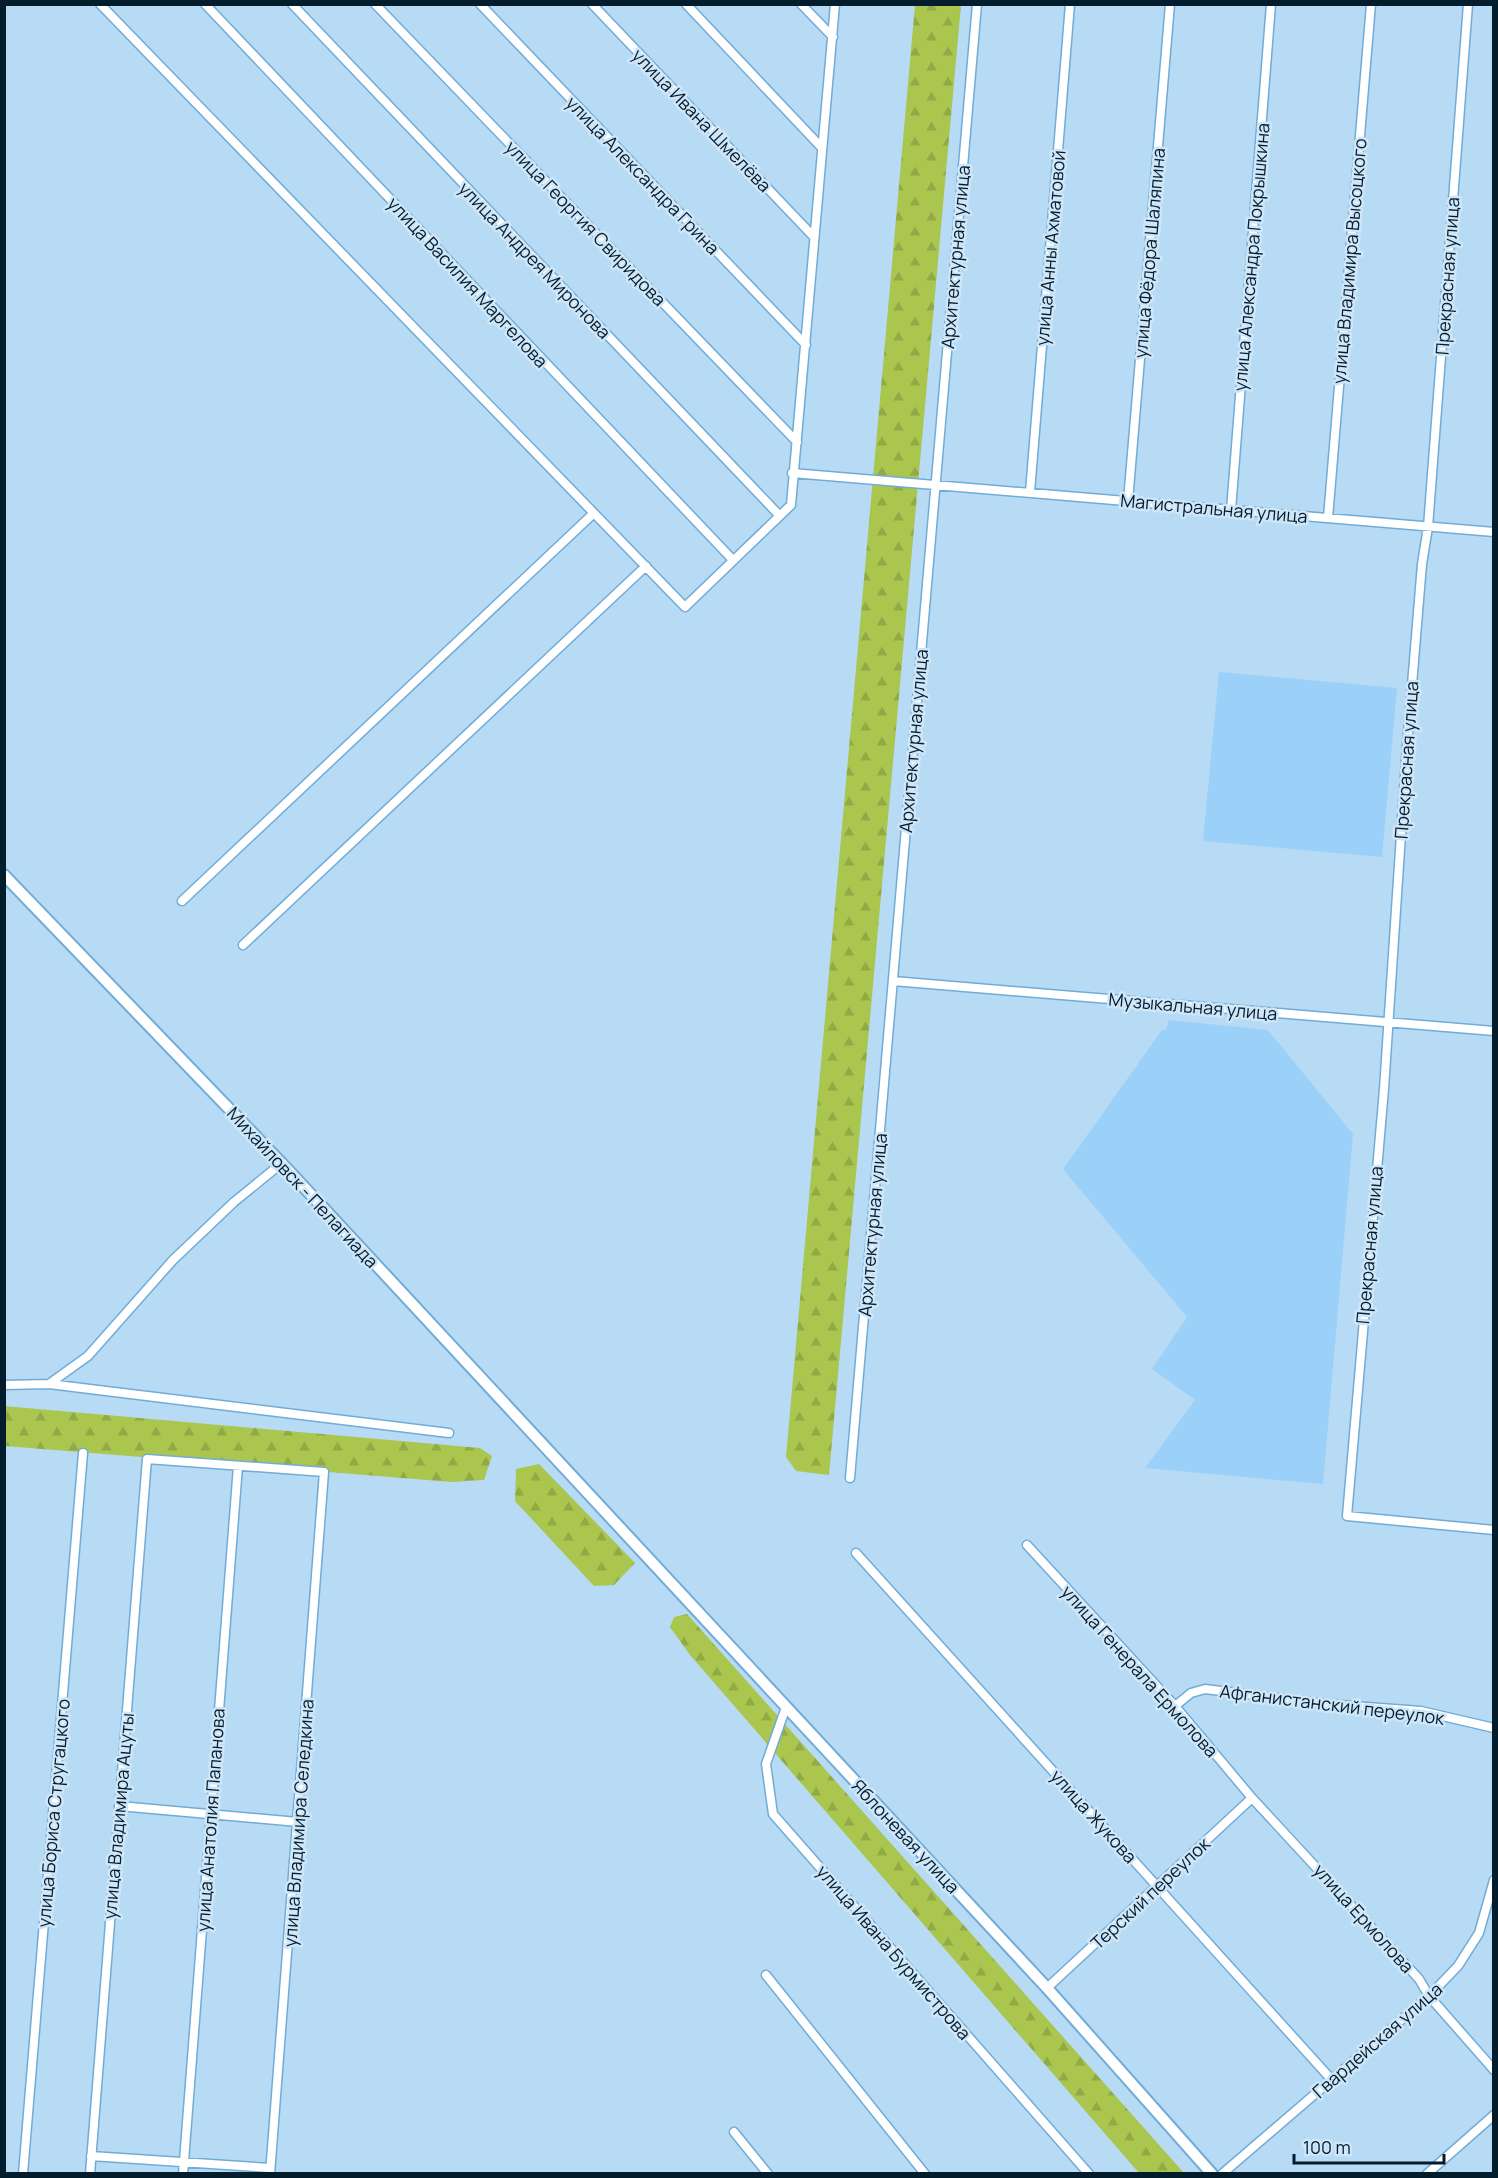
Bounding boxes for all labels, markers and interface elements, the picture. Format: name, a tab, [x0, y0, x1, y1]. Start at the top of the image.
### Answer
street label: улица Ивана Шмелёва	[627, 43, 777, 197]
street label: улица Александра Грина	[561, 91, 725, 259]
street label: улица Александра Покрышкина	[1227, 122, 1275, 392]
street label: улица Георгия Свиридова	[500, 135, 672, 311]
street label: улица Владимира Высоцкого	[1326, 137, 1372, 385]
street label: улица Фёдора Шаляпина	[1128, 147, 1170, 359]
street label: улица Анны Ахматовой	[1029, 149, 1071, 347]
street label: Архитектурная улица	[935, 164, 975, 350]
street label: улица Андрея Миронова	[454, 176, 616, 344]
street label: улица Василия Маргелова	[382, 191, 554, 373]
street label: Прекрасная улица	[1430, 196, 1464, 356]
street label: Магистральная улица	[1119, 488, 1309, 528]
street label: Архитектурная улица	[893, 648, 933, 834]
street label: Прекрасная улица	[1389, 680, 1423, 840]
street label: Музыкальная улица	[1108, 987, 1278, 1025]
street label: Михайловск - Пелагиада	[222, 1101, 384, 1273]
street label: Архитектурная улица	[852, 1132, 892, 1318]
street label: Прекрасная улица	[1350, 1165, 1388, 1325]
street label: улица Генерала Ермолова	[1056, 1580, 1224, 1762]
street label: Афганистанский переулок	[1218, 1678, 1447, 1730]
street label: улица Бориса Стругацкого	[31, 1698, 75, 1928]
street label: улица Владимира Селедкина	[277, 1698, 319, 1948]
street label: улица Анатолия Папанова	[190, 1708, 230, 1932]
street label: улица Владимира Ацуты	[97, 1712, 139, 1920]
street label: улица Жукова	[1046, 1764, 1142, 1868]
street label: Яблоневая улица	[847, 1774, 965, 1898]
street label: Терский переулок	[1085, 1831, 1215, 1954]
street label: улица Ермолова	[1309, 1858, 1419, 1978]
street label: улица Ивана Бурмистрова	[811, 1860, 977, 2044]
street label: Гвардейская улица	[1307, 1977, 1447, 2103]
scale bar	[1294, 2127, 1444, 2165]
text: 100 m	[1303, 2135, 1351, 2159]

